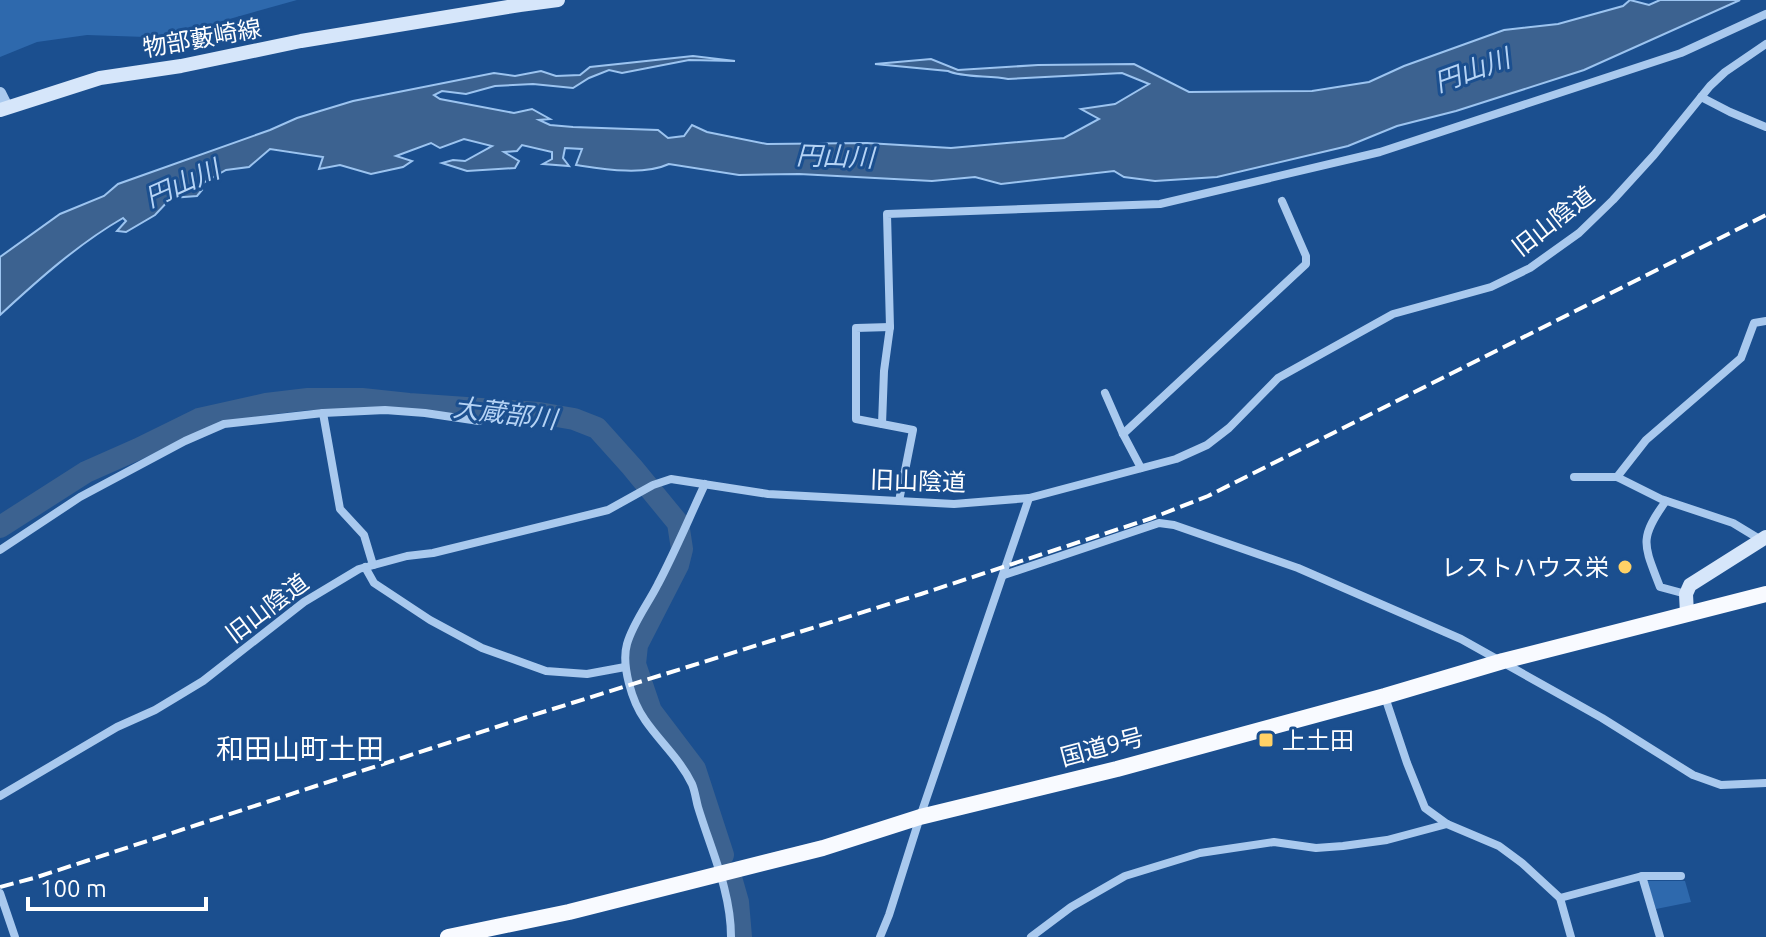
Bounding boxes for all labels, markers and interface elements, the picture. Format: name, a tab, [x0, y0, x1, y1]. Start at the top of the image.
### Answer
street label: 物部藪崎線	[141, 14, 263, 62]
water label: 円山川	[1430, 42, 1516, 97]
water label: 円山川	[796, 140, 877, 172]
water label: 円山川	[140, 153, 226, 212]
street label: 旧山陰道	[1507, 181, 1599, 261]
water label: 大蔵部川	[452, 392, 561, 434]
street label: 旧山陰道	[870, 466, 966, 496]
place label: レストハウス栄	[1441, 554, 1609, 581]
marker: レストハウス栄	[1616, 558, 1634, 576]
street label: 旧山陰道	[221, 568, 313, 648]
street label: 国道9号	[1057, 723, 1147, 771]
place label: 上土田	[1282, 727, 1354, 754]
marker: 上土田	[1257, 731, 1275, 749]
district label: 和田山町土田	[216, 733, 384, 764]
scale bar	[28, 861, 206, 911]
text: 100 m	[40, 875, 107, 902]

